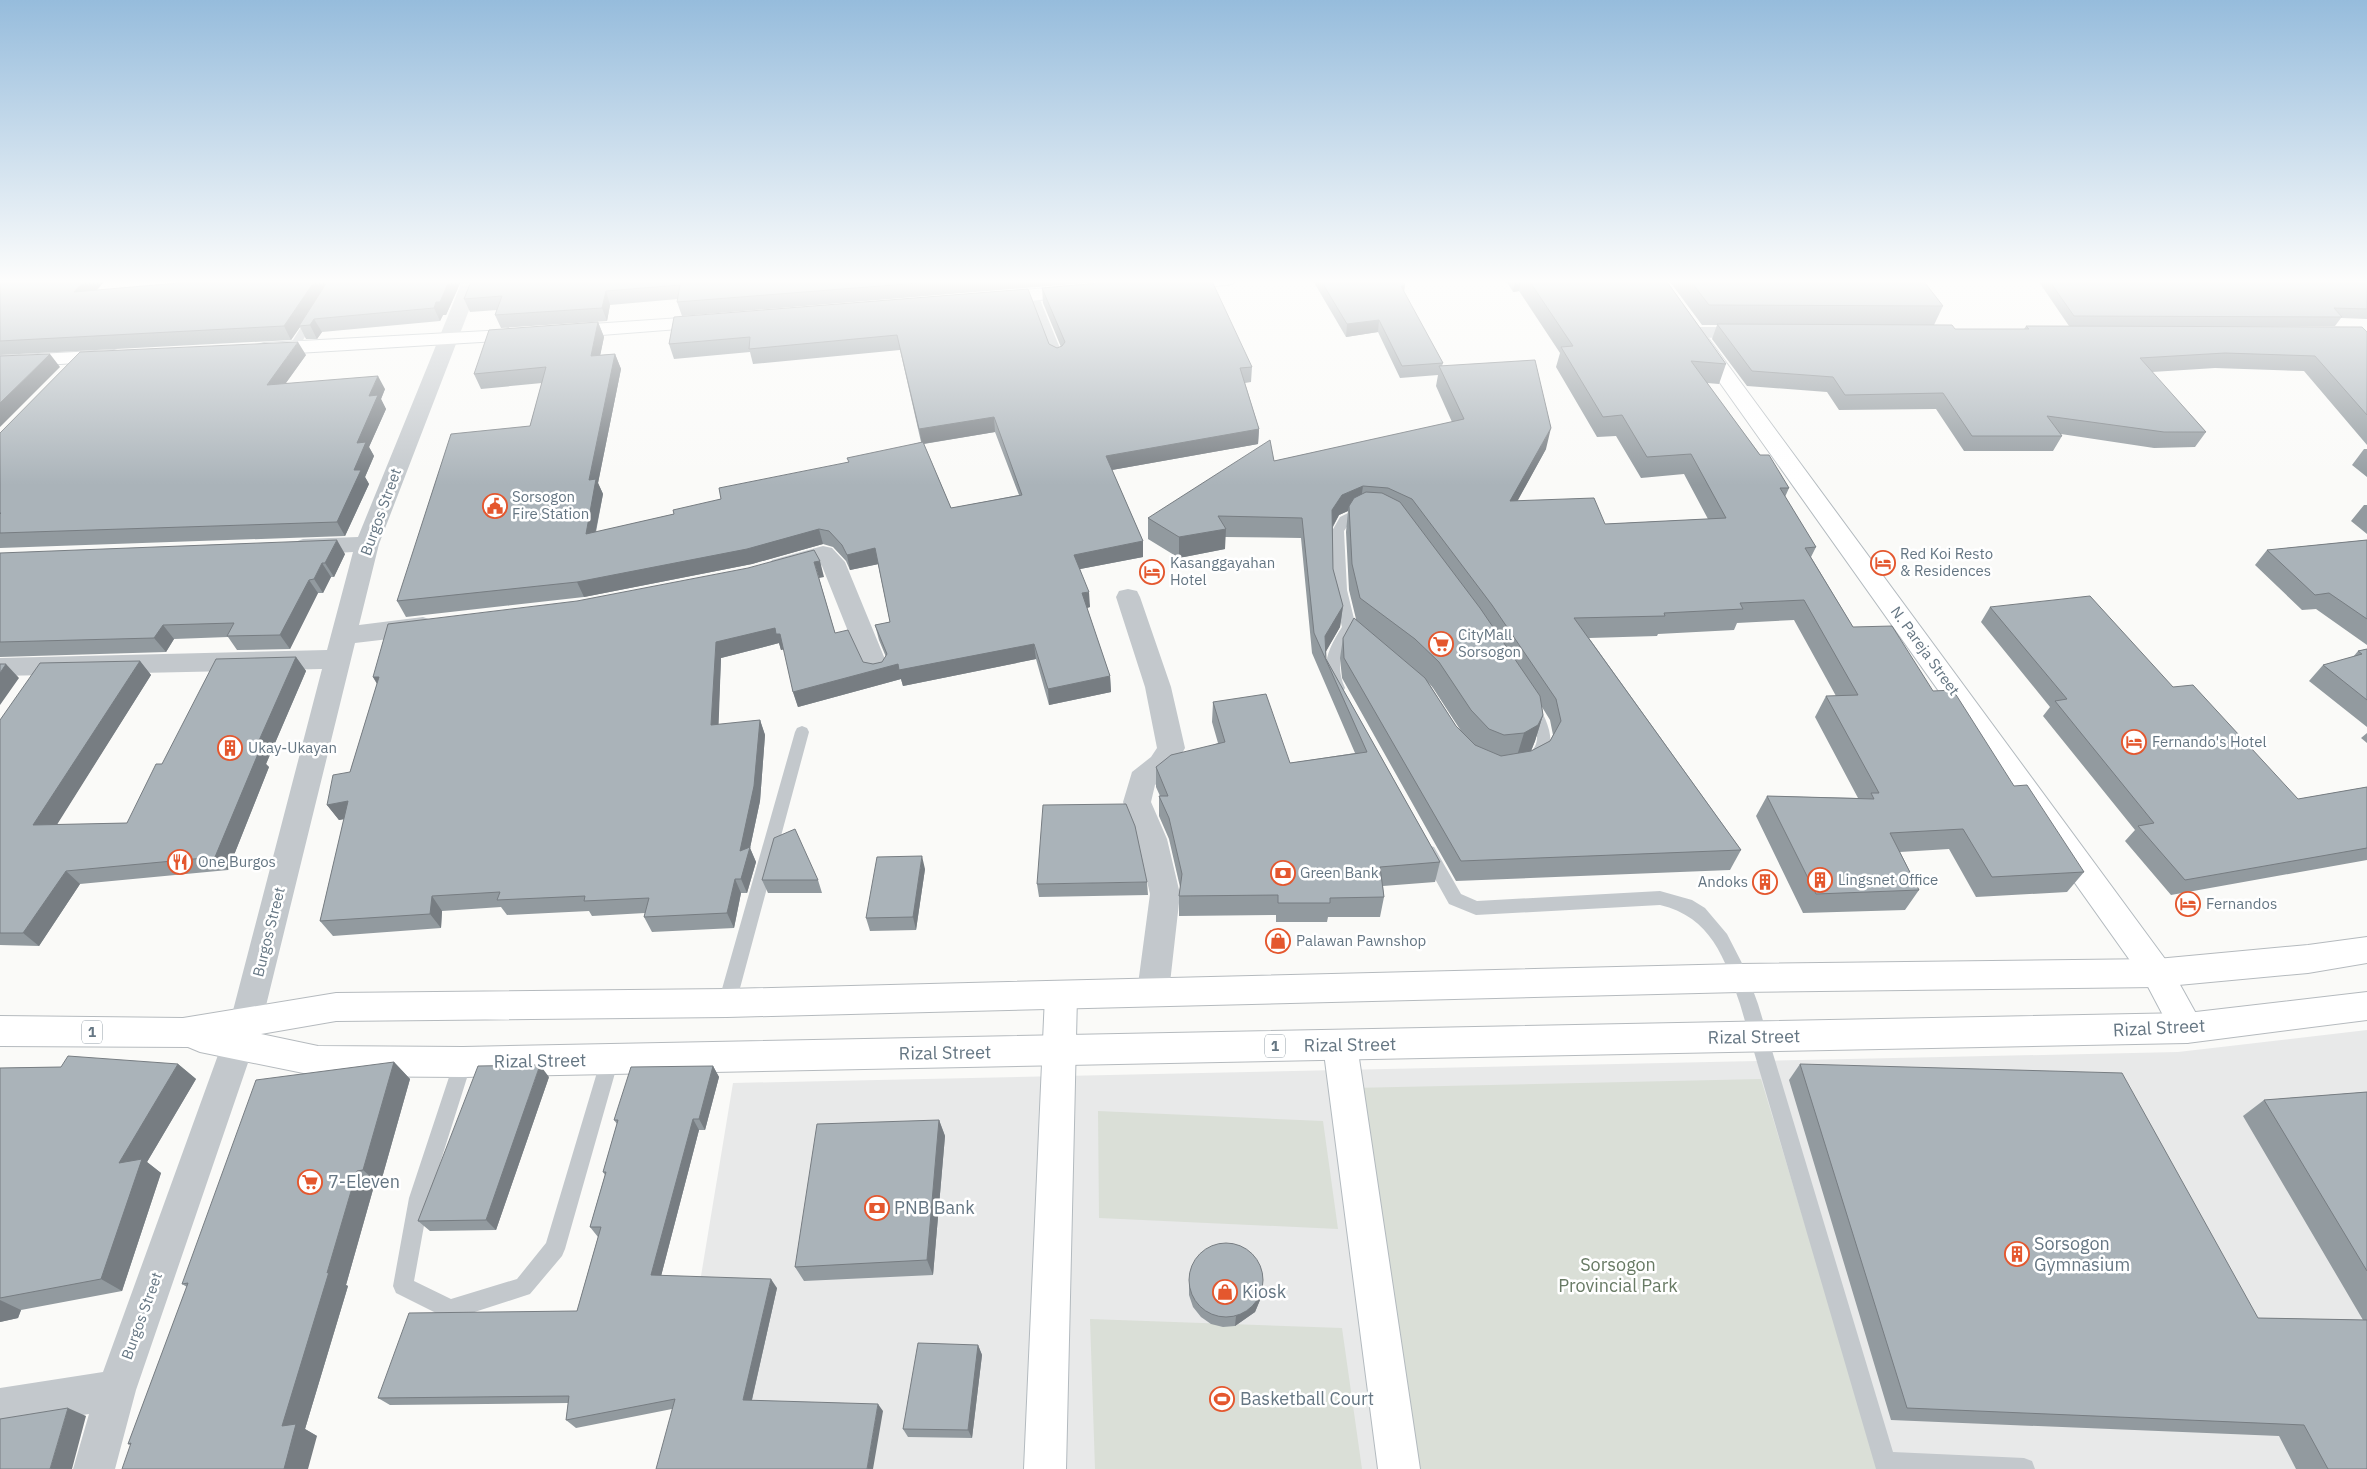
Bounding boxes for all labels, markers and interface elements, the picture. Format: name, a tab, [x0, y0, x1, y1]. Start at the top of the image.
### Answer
street label: Burgos Street	[356, 465, 405, 558]
place label: Sorsogon Fire Station	[512, 487, 589, 523]
public building icon: Sorsogon Fire Station	[482, 493, 508, 519]
place label: Red Koi Resto & Residences	[1900, 544, 1993, 580]
hotel icon: Red Koi Resto & Residences	[1870, 550, 1896, 576]
place label: Kasanggayahan Hotel	[1170, 553, 1275, 589]
hotel icon: Kasanggayahan Hotel	[1139, 559, 1165, 585]
street label: N. Pareja Street	[1887, 603, 1964, 699]
place label: CityMall Sorsogon	[1458, 625, 1521, 661]
supermarket icon: CityMall Sorsogon	[1428, 631, 1454, 657]
hotel icon: Fernando's Hotel	[2121, 729, 2147, 755]
place label: Fernando's Hotel	[2152, 732, 2267, 751]
building icon: Ukay-Ukayan	[217, 735, 243, 761]
place label: Ukay-Ukayan	[248, 738, 337, 757]
restaurant icon: One Burgos	[167, 849, 193, 875]
place label: One Burgos	[198, 852, 276, 871]
bank icon: Green Bank	[1270, 860, 1296, 886]
place label: Green Bank	[1300, 863, 1379, 882]
building icon: Lingsnet Office	[1807, 867, 1833, 893]
building icon: Andoks	[1752, 869, 1778, 895]
place label: Lingsnet Office	[1838, 870, 1938, 889]
place label: Andoks	[1698, 872, 1748, 891]
street label: Burgos Street	[248, 885, 289, 979]
hotel icon: Fernandos	[2175, 891, 2201, 917]
place label: Fernandos	[2206, 894, 2277, 913]
shop icon: Palawan Pawnshop	[1265, 928, 1291, 954]
place label: Palawan Pawnshop	[1296, 931, 1426, 950]
street label: Rizal Street	[2112, 1014, 2206, 1041]
road number: 1	[82, 1020, 102, 1044]
street label: Rizal Street	[1708, 1024, 1800, 1049]
street label: Rizal Street	[1304, 1032, 1396, 1057]
road number: 1	[1265, 1034, 1285, 1058]
street label: Rizal Street	[899, 1040, 991, 1065]
street label: Rizal Street	[494, 1048, 586, 1073]
supermarket icon: 7-Eleven	[297, 1169, 323, 1195]
place label: 7-Eleven	[328, 1170, 400, 1193]
bank icon: PNB Bank	[864, 1195, 890, 1221]
place label: PNB Bank	[894, 1196, 975, 1219]
place label: Sorsogon Gymnasium	[2034, 1232, 2130, 1276]
building icon: Sorsogon Gymnasium	[2004, 1241, 2030, 1267]
park label: Sorsogon Provincial Park	[1558, 1253, 1678, 1297]
street label: Burgos Street	[117, 1269, 166, 1362]
shop icon: Kiosk	[1212, 1279, 1238, 1305]
place label: Kiosk	[1242, 1280, 1287, 1303]
sports icon: Basketball Court	[1209, 1386, 1235, 1412]
place label: Basketball Court	[1240, 1387, 1374, 1410]

